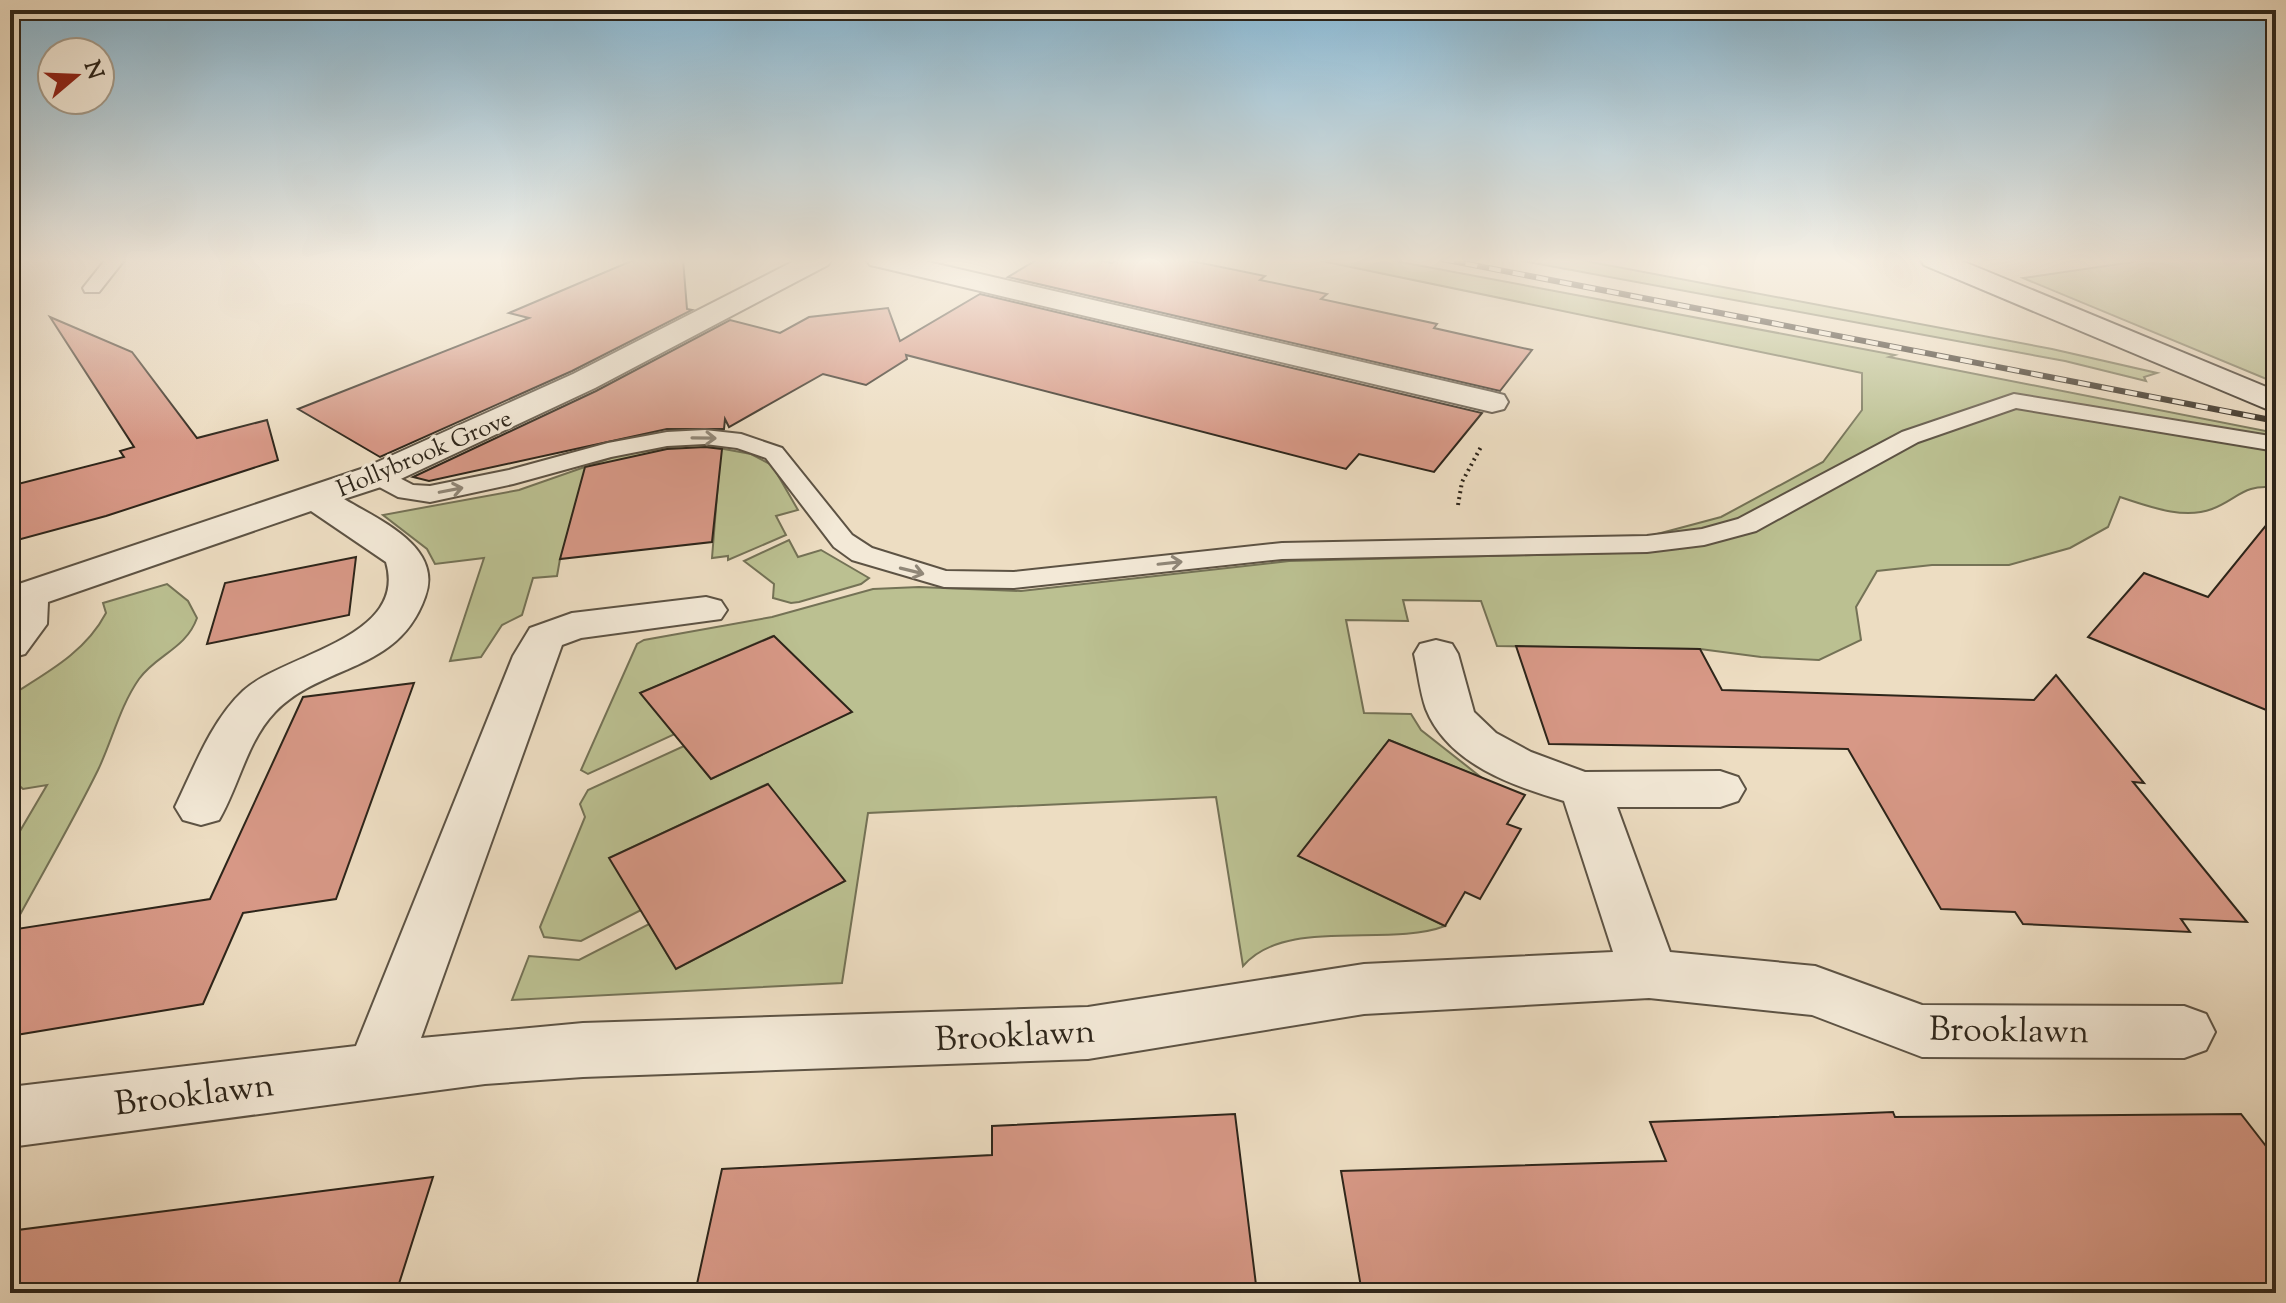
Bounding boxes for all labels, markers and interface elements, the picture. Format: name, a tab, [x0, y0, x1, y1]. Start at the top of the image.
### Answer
north arrow	[36, 36, 116, 116]
text: N	[74, 57, 110, 84]
street label: Hollybrook Grove	[332, 403, 518, 507]
one-way arrow	[690, 430, 717, 446]
one-way arrow	[437, 482, 463, 497]
one-way arrow	[1156, 556, 1183, 571]
one-way arrow	[898, 564, 924, 579]
street label: Brooklawn	[1929, 1007, 2089, 1058]
street label: Brooklawn	[934, 1009, 1096, 1066]
street label: Brooklawn	[112, 1062, 277, 1131]

